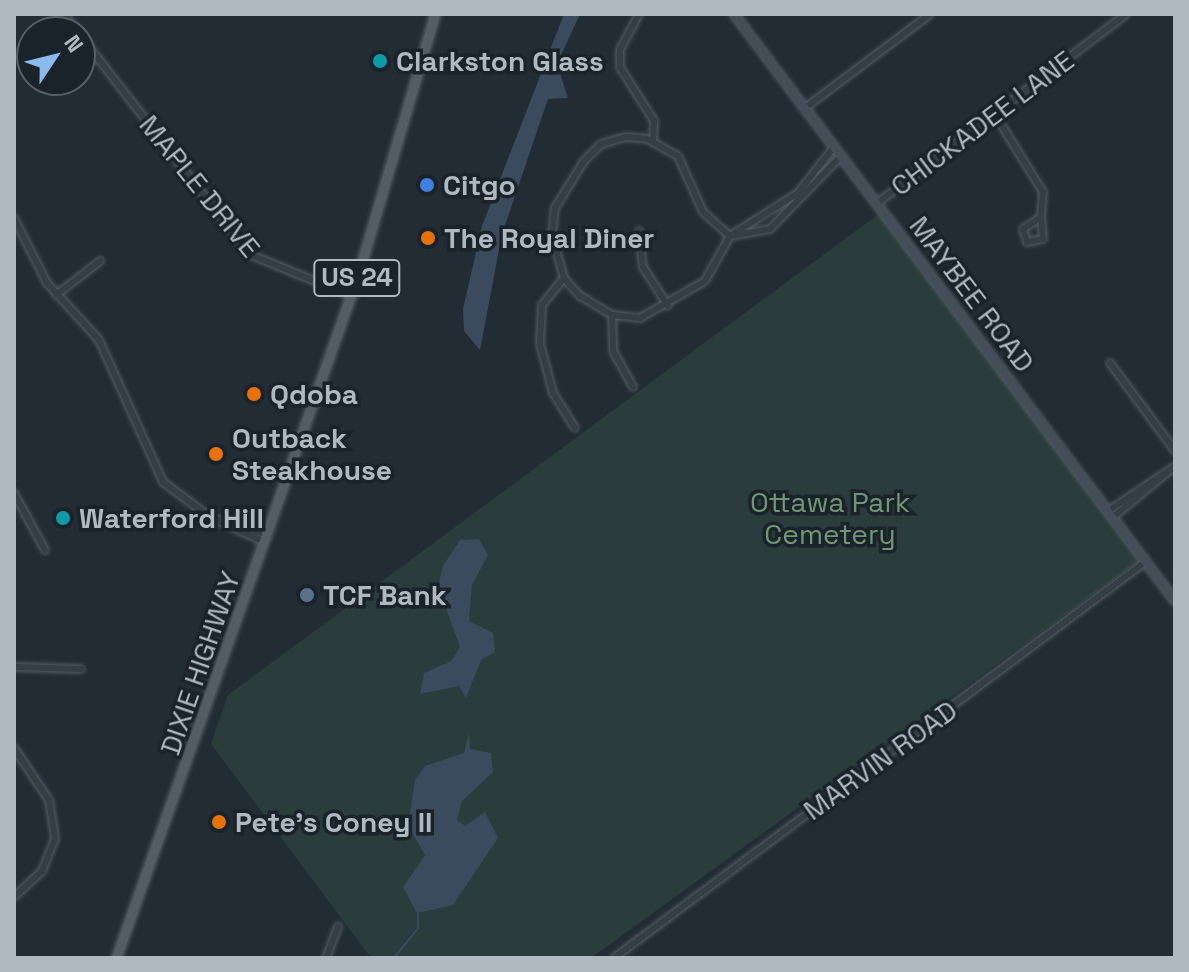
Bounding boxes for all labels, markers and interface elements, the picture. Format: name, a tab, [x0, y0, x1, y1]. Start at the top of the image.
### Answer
north arrow	[16, 16, 96, 96]
text: N	[58, 29, 90, 57]
street label: CHICKADEE LANE	[884, 43, 1080, 203]
place label: Clarkston Glass	[396, 44, 604, 78]
marker: Clarkston Glass	[371, 52, 389, 70]
street label: MAPLE DRIVE	[132, 108, 268, 264]
place label: Citgo	[443, 168, 516, 202]
marker: Citgo	[418, 176, 436, 194]
street label: MAYBEE ROAD	[903, 209, 1041, 379]
place label: The Royal Diner	[444, 221, 654, 255]
marker: The Royal Diner	[419, 229, 437, 247]
road number: US 24	[313, 256, 401, 300]
place label: Qdoba	[270, 377, 358, 411]
marker: Qdoba	[245, 385, 263, 403]
place label: Outback Steakhouse	[232, 421, 392, 487]
marker: Outback Steakhouse	[207, 445, 225, 463]
park label: Ottawa Park Cemetery	[750, 485, 910, 551]
place label: Waterford Hill	[79, 501, 264, 535]
marker: Waterford Hill	[54, 509, 72, 527]
street label: DIXIE HIGHWAY	[153, 567, 247, 759]
place label: TCF Bank	[323, 578, 447, 612]
marker: TCF Bank	[298, 586, 316, 604]
street label: MARVIN ROAD	[797, 693, 963, 827]
place label: Pete's Coney II	[235, 805, 432, 839]
marker: Pete's Coney II	[210, 813, 228, 831]

